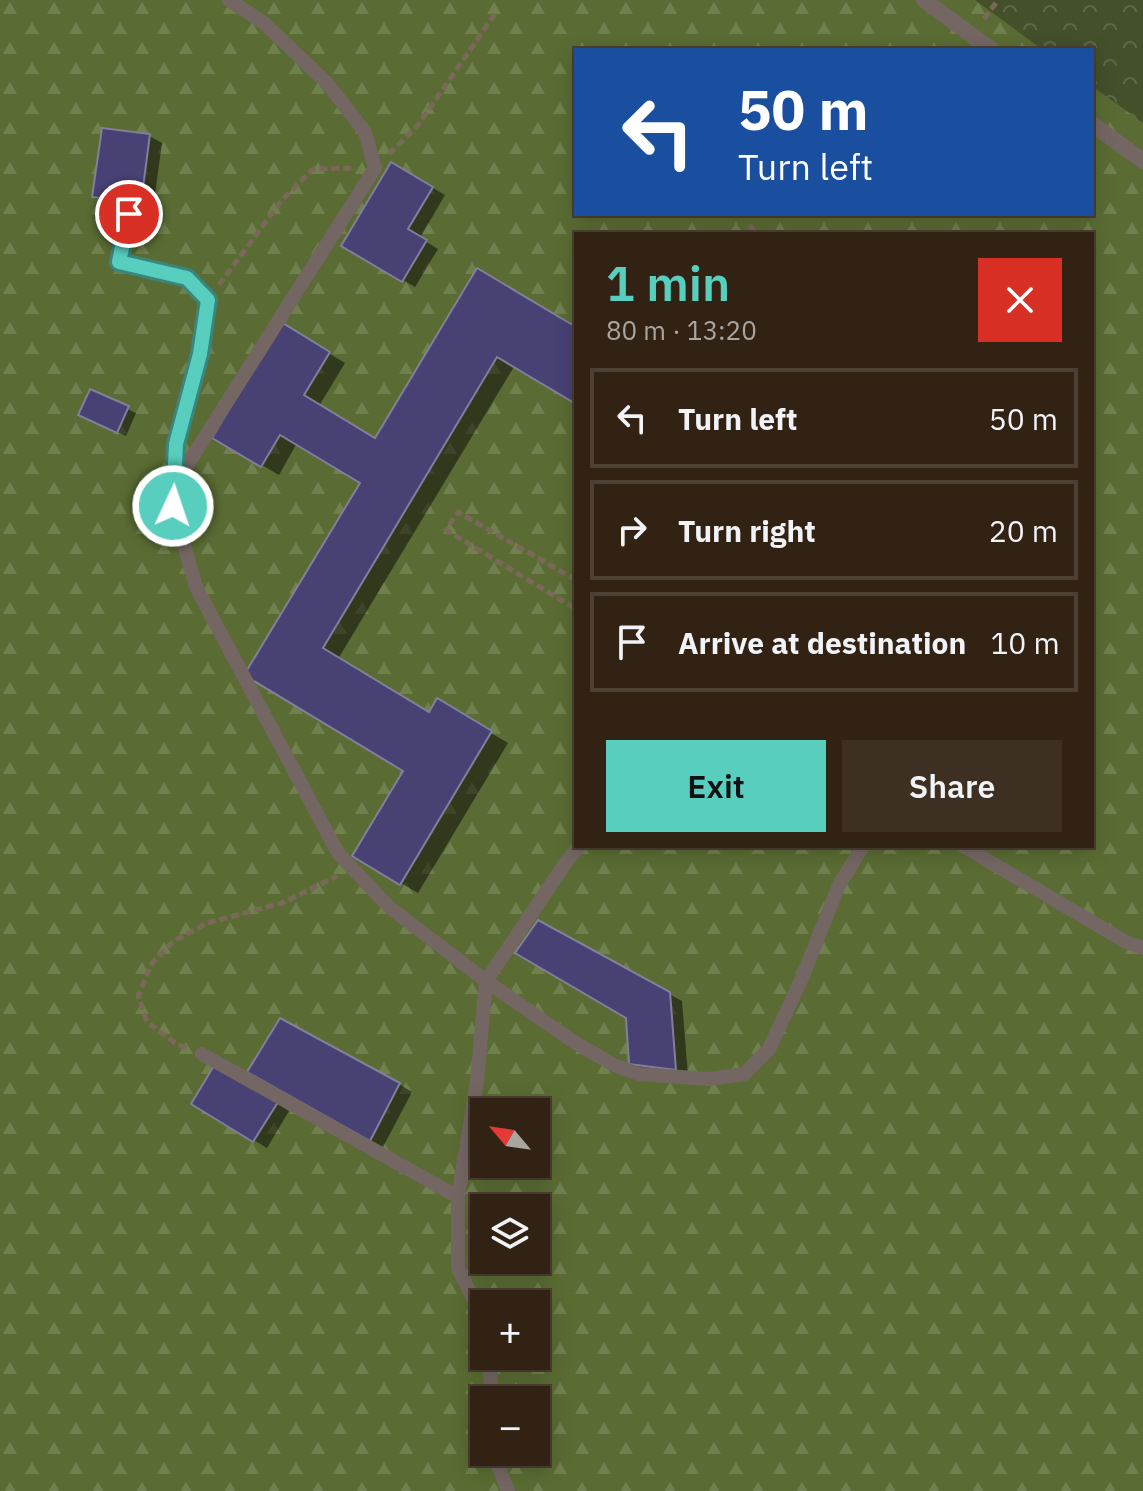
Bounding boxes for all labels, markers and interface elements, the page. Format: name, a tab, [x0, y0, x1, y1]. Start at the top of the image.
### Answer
text: 50 m	[738, 73, 868, 145]
icon: left	[606, 80, 710, 184]
text: Turn left	[738, 143, 873, 190]
pin	[95, 180, 163, 248]
icon: arrive	[107, 192, 151, 236]
text: 1 min	[606, 252, 730, 314]
button: close	[978, 258, 1062, 342]
text: 80 m · 13:20	[606, 313, 757, 347]
icon: left	[610, 396, 654, 440]
text: Turn left	[678, 399, 797, 438]
text: 50 m	[989, 399, 1058, 438]
position arrow	[131, 464, 215, 548]
icon: right	[610, 508, 654, 552]
text: Turn right	[678, 511, 816, 550]
text: 20 m	[989, 511, 1058, 550]
icon: arrive	[610, 620, 654, 664]
text: Arrive at destination	[678, 623, 966, 662]
text: 10 m	[990, 623, 1060, 662]
button: Exit	[606, 740, 826, 832]
button: Share	[842, 740, 1062, 832]
north arrow	[470, 1098, 550, 1178]
map controls	[470, 1098, 550, 1466]
button: layers	[470, 1194, 550, 1274]
button: +	[470, 1290, 550, 1370]
button: −	[470, 1386, 550, 1466]

